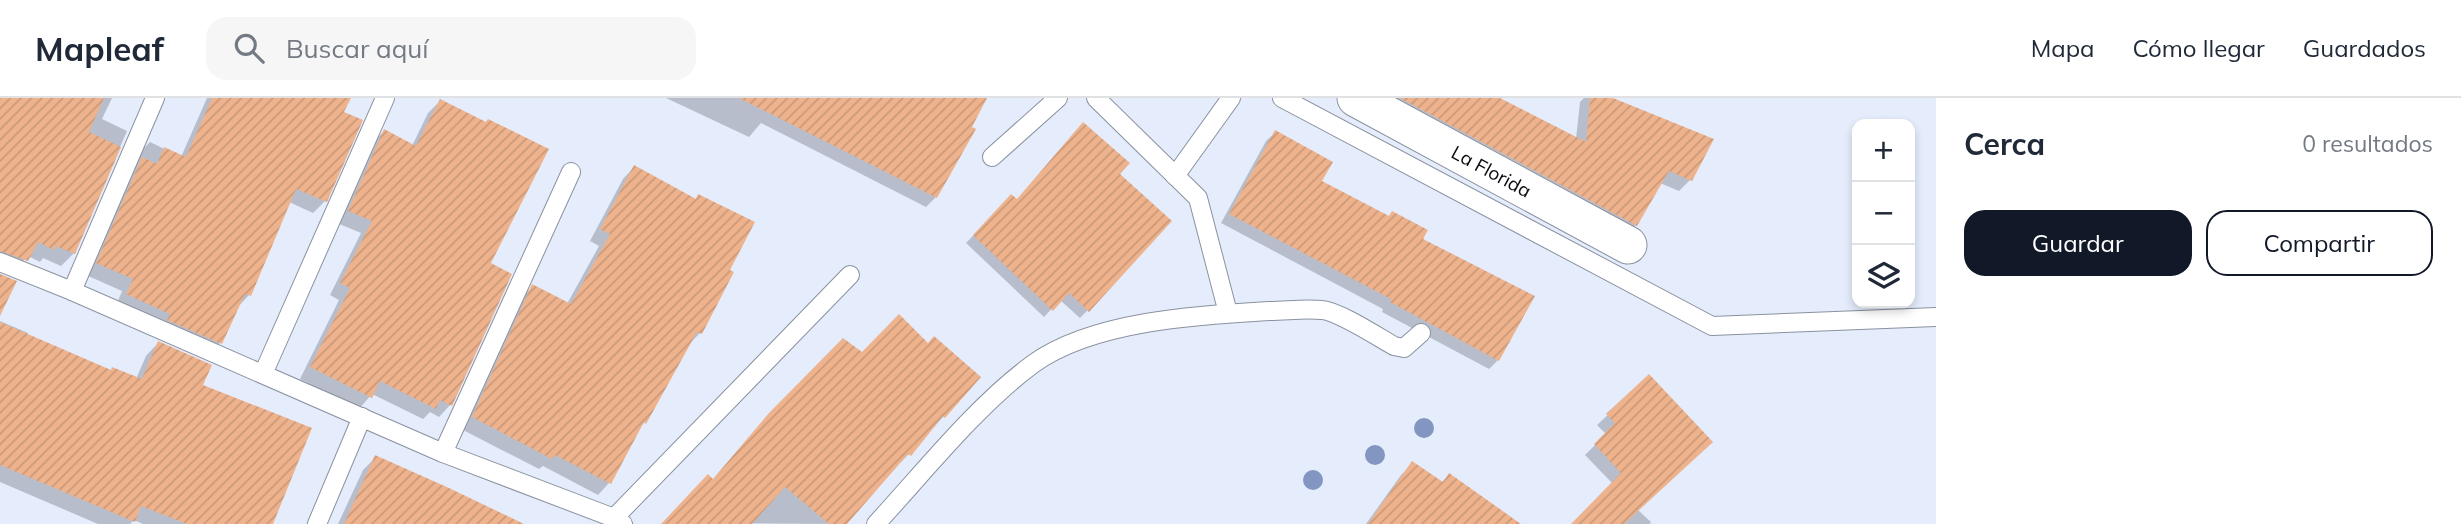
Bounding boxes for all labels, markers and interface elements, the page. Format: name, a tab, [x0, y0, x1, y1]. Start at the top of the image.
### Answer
search box	[206, 17, 696, 80]
text: Mapleaf	[35, 28, 164, 69]
icon: search	[230, 29, 268, 67]
text: Buscar aquí	[286, 32, 429, 65]
text: Mapa	[2031, 33, 2094, 63]
text: Cómo llegar	[2132, 33, 2265, 63]
text: Guardados	[2303, 33, 2426, 63]
map controls	[1852, 119, 1915, 308]
button: +	[1852, 119, 1915, 182]
text: Cerca	[1964, 125, 2045, 163]
text: 0 resultados	[2302, 129, 2433, 158]
street label: La Florida	[1447, 140, 1535, 202]
button: −	[1852, 182, 1915, 245]
button: Guardar	[1964, 210, 2192, 276]
button: Compartir	[2206, 210, 2433, 276]
button: layers	[1852, 245, 1915, 308]

